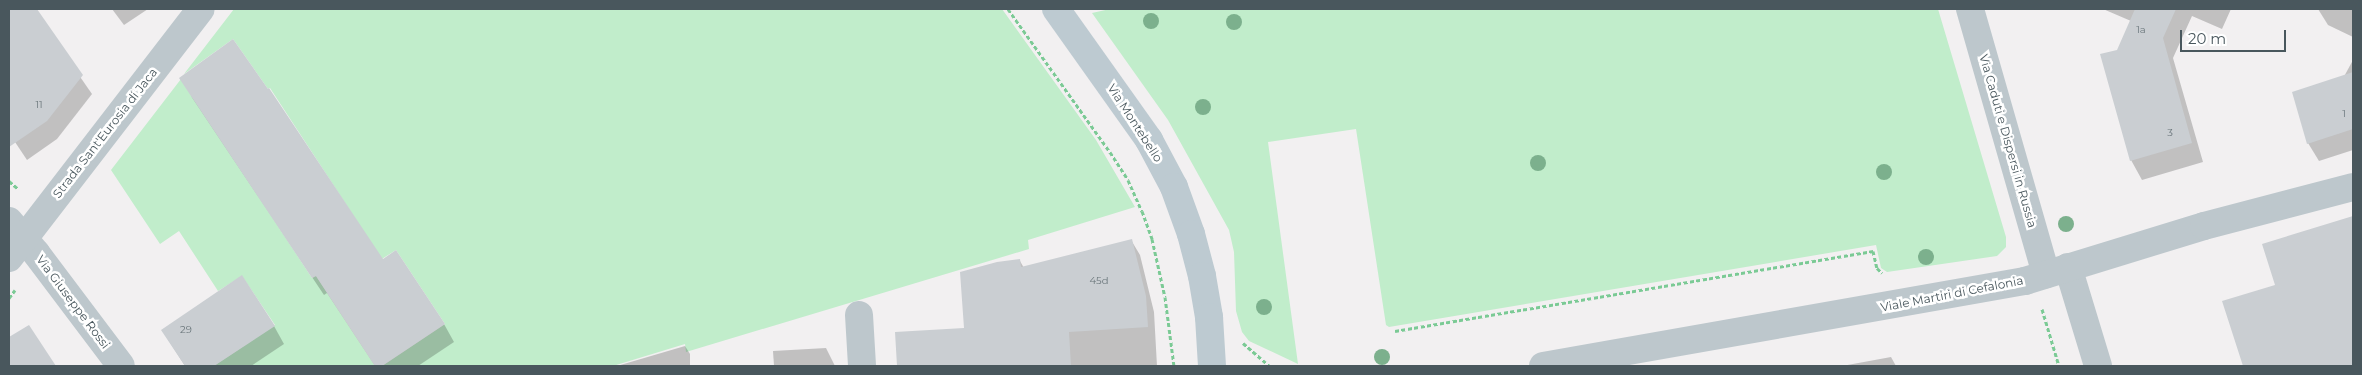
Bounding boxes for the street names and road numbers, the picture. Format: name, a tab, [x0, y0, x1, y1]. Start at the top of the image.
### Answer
street label: Via Caduti e Dispersi in Russia	[1976, 53, 2040, 229]
street label: Strada Sant'Eurosia di Jaca	[50, 65, 160, 201]
street label: Via Montebello	[1104, 81, 1166, 165]
street label: Via Giuseppe Rossi	[33, 253, 113, 351]
street label: Viale Martiri di Cefalonia	[1879, 273, 2025, 315]

